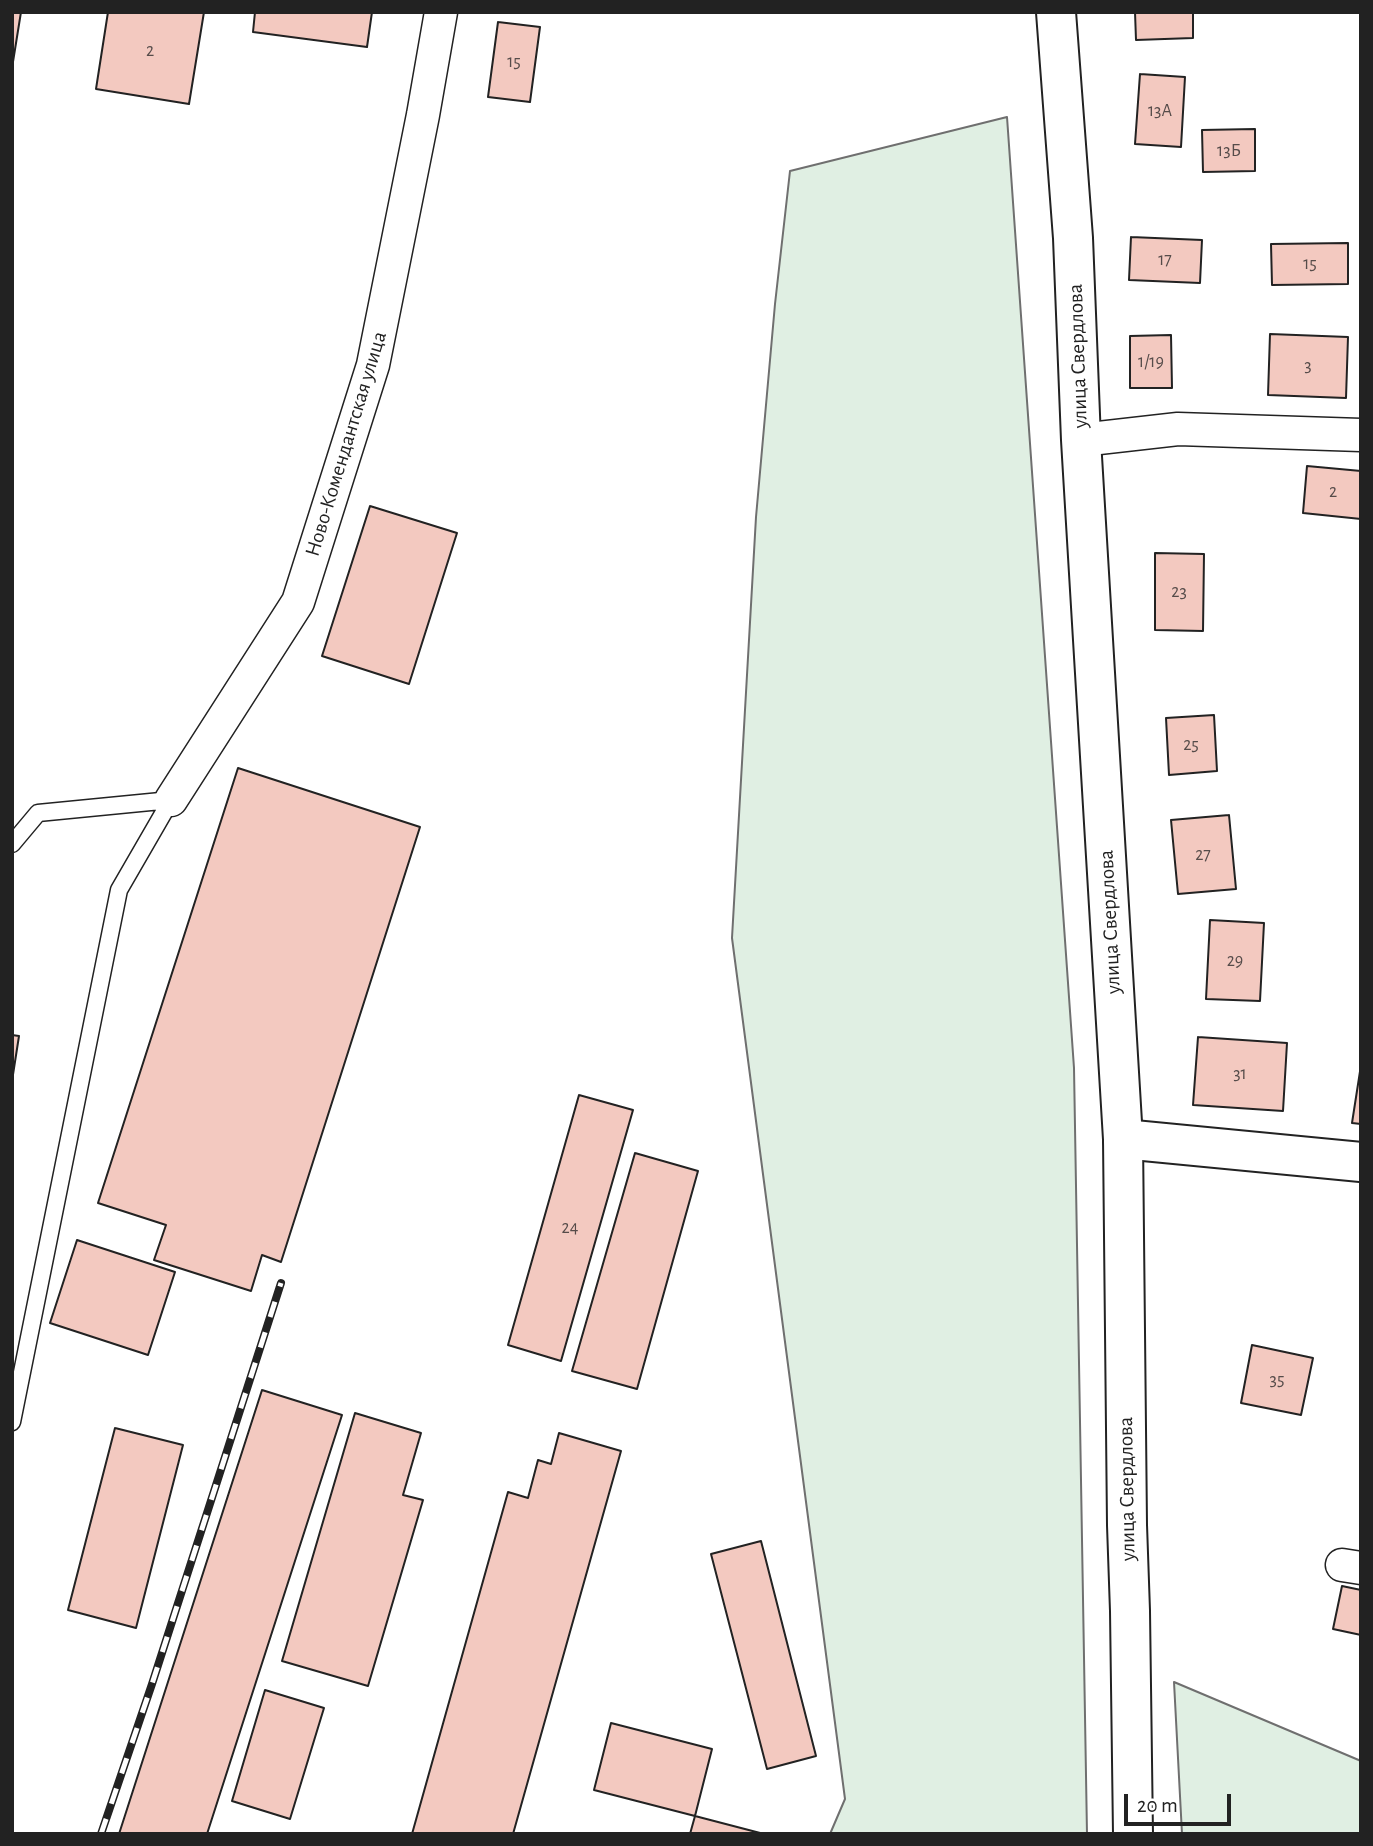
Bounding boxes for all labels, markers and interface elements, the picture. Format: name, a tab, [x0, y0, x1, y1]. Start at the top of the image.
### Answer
house number: 2	[146, 40, 154, 62]
house number: 15	[507, 51, 521, 73]
house number: 13А	[1148, 100, 1172, 122]
house number: 13Б	[1217, 140, 1241, 162]
house number: 17	[1158, 249, 1172, 271]
house number: 15	[1303, 253, 1317, 275]
street label: улица Свердлова	[1063, 283, 1093, 429]
street label: Ново-Комендантская улица	[300, 328, 392, 560]
house number: 1/19	[1138, 351, 1164, 373]
house number: 3	[1304, 355, 1312, 377]
house number: 2	[1329, 481, 1337, 503]
house number: 23	[1171, 581, 1187, 603]
house number: 25	[1183, 734, 1199, 756]
house number: 27	[1195, 844, 1211, 866]
street label: улица Свердлова	[1094, 849, 1126, 995]
house number: 29	[1227, 950, 1243, 972]
house number: 31	[1233, 1063, 1247, 1085]
house number: 24	[562, 1217, 578, 1239]
house number: 35	[1270, 1369, 1284, 1391]
street label: улица Свердлова	[1113, 1417, 1141, 1561]
scale bar	[1128, 1780, 1235, 1824]
text: 20 m	[1137, 1795, 1178, 1816]

